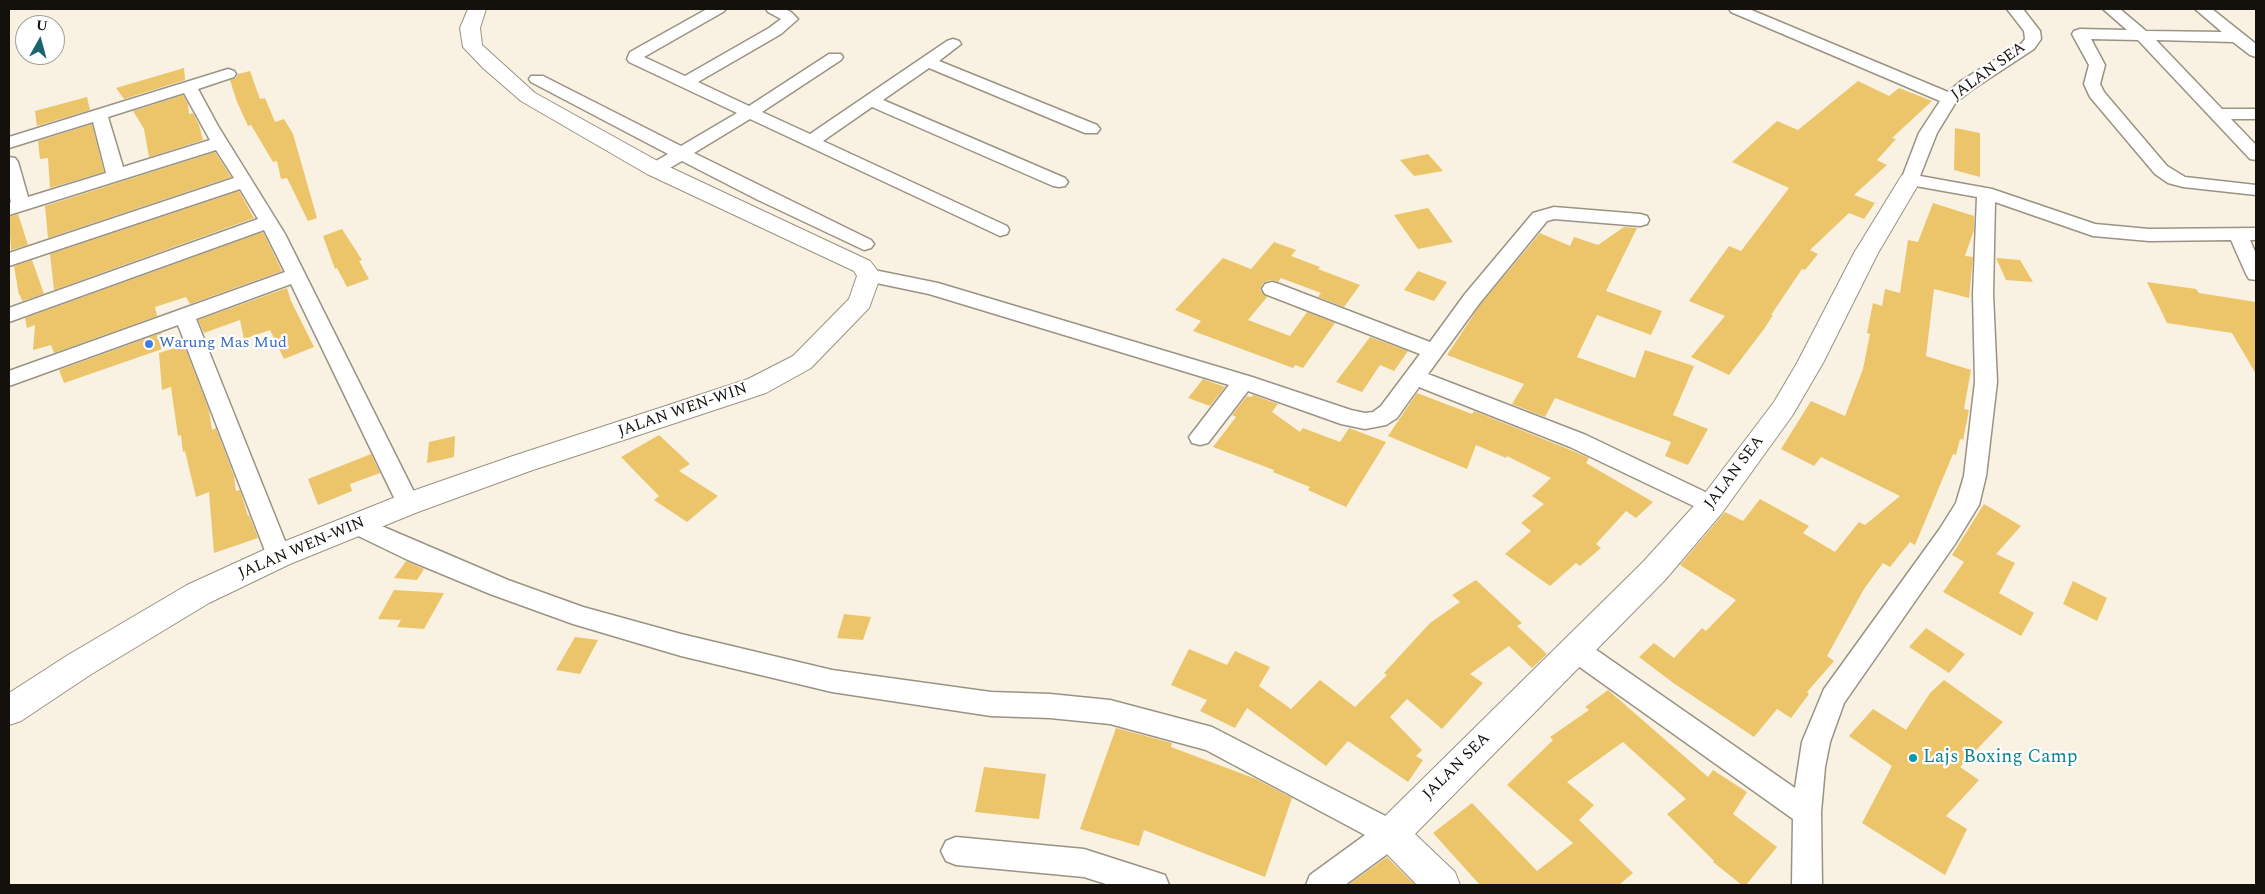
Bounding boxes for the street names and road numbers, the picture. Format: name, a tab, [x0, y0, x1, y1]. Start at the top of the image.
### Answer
street label: JALAN SEA	[1948, 39, 2030, 105]
street label: JALAN WEN-WIN	[616, 380, 750, 442]
street label: JALAN SEA	[1701, 432, 1769, 514]
street label: JALAN WEN-WIN	[236, 514, 368, 584]
street label: JALAN SEA	[1419, 729, 1495, 805]

